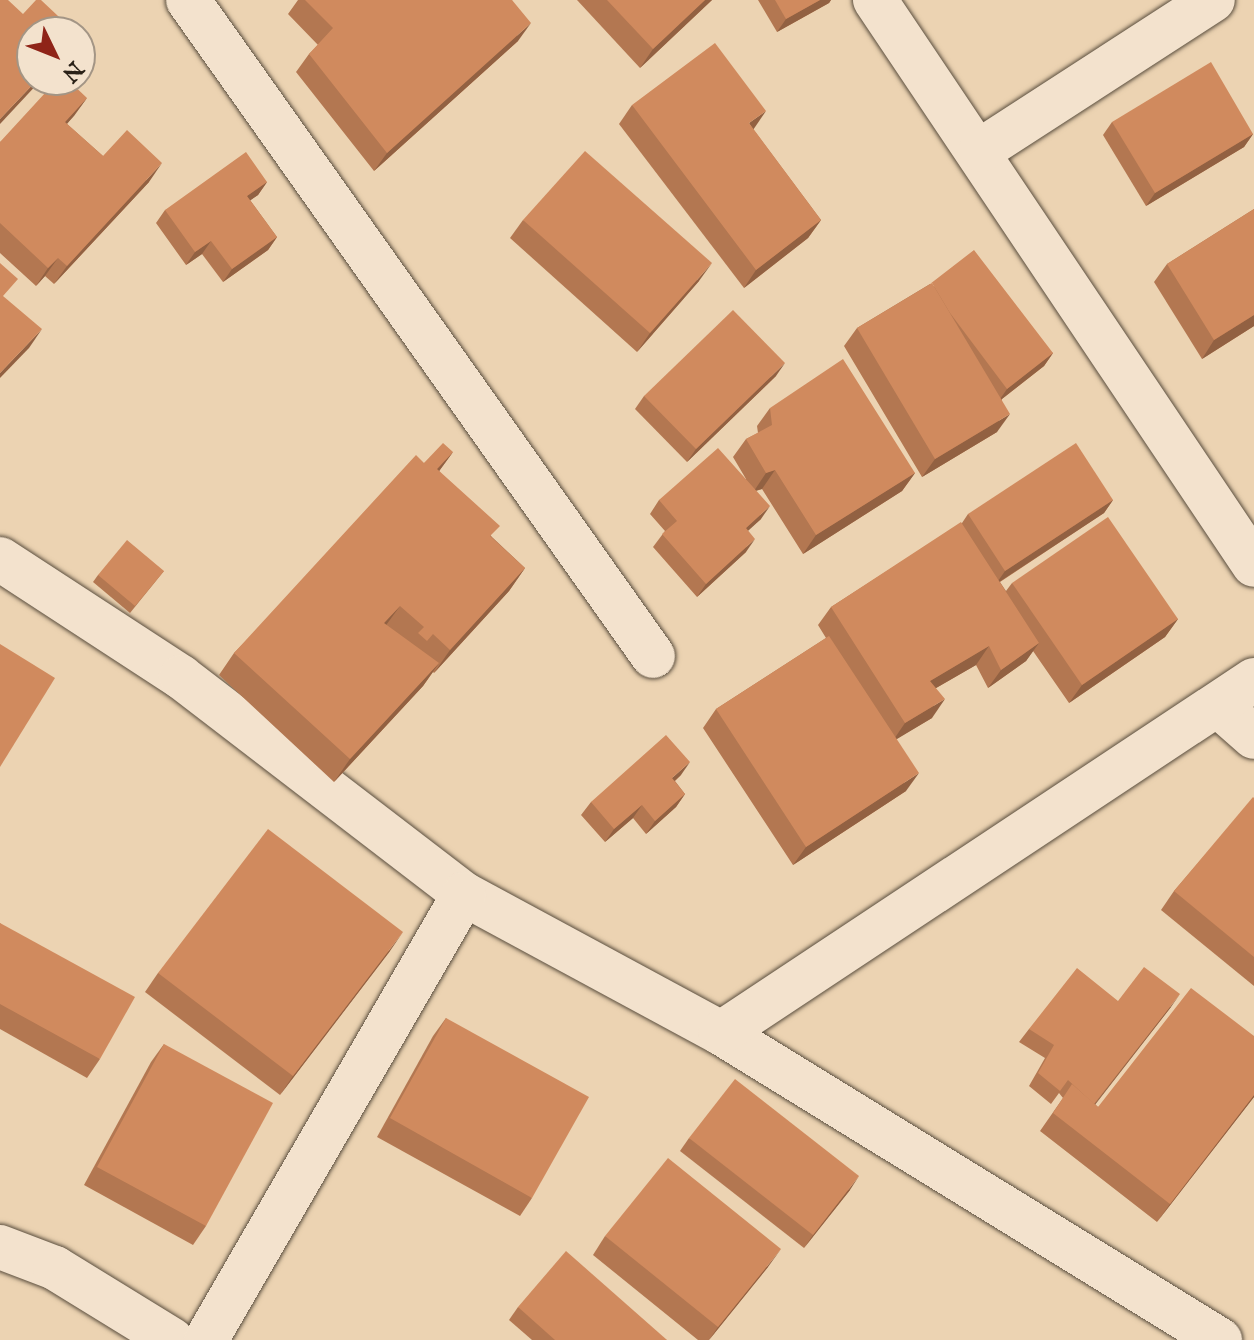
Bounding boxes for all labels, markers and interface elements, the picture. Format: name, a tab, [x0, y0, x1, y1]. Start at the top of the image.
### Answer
north arrow	[16, 16, 96, 96]
text: N	[55, 54, 89, 88]

